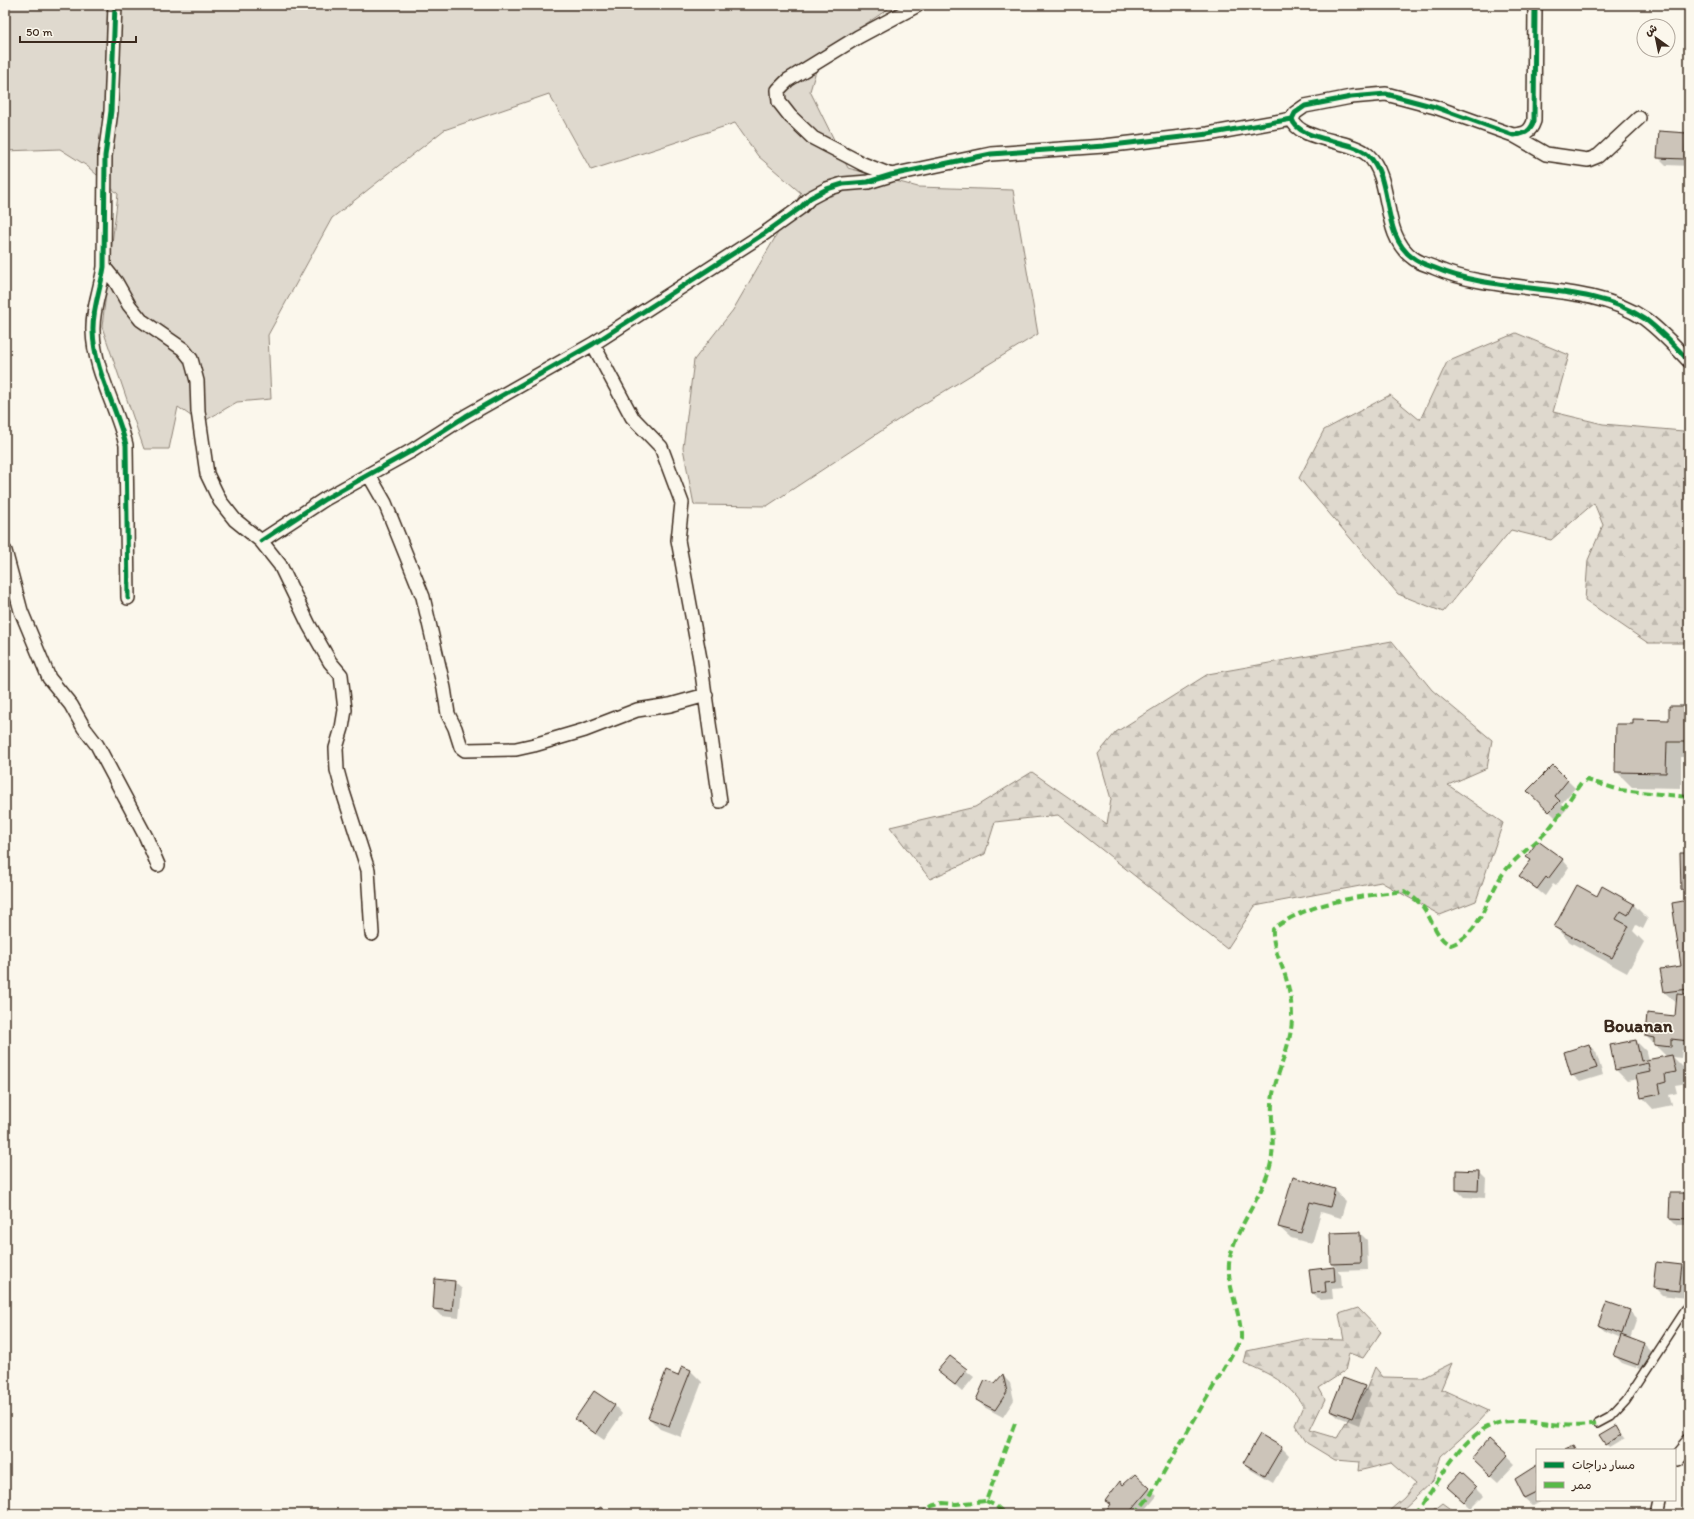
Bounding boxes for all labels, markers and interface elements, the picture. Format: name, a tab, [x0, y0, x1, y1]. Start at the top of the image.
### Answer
scale bar	[20, 18, 136, 44]
north arrow	[1636, 18, 1676, 58]
text: ش	[1642, 21, 1659, 39]
text: 50 m	[26, 25, 52, 39]
district label: Bouanan	[1603, 1015, 1673, 1037]
legend	[1536, 1449, 1676, 1501]
text: مسار دراجات	[1572, 1458, 1635, 1473]
text: ممر	[1571, 1478, 1591, 1492]

